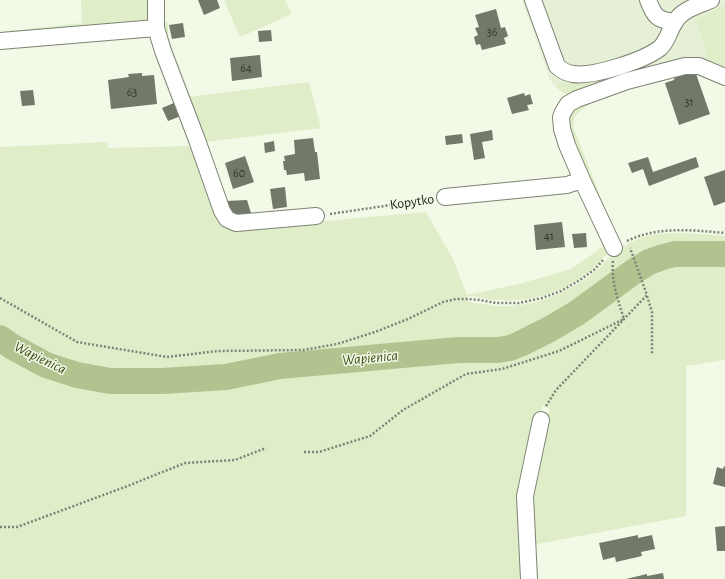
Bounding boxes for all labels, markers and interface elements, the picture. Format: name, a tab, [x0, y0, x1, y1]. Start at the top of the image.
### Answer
house number: 36	[487, 25, 497, 39]
house number: 64	[240, 61, 252, 75]
house number: 63	[127, 85, 137, 99]
house number: 31	[684, 95, 694, 109]
house number: 60	[233, 166, 245, 180]
street label: Kopytko	[389, 191, 435, 213]
house number: 41	[544, 229, 554, 243]
water label: Wapienica	[11, 338, 69, 378]
water label: Wapienica	[341, 347, 399, 369]

